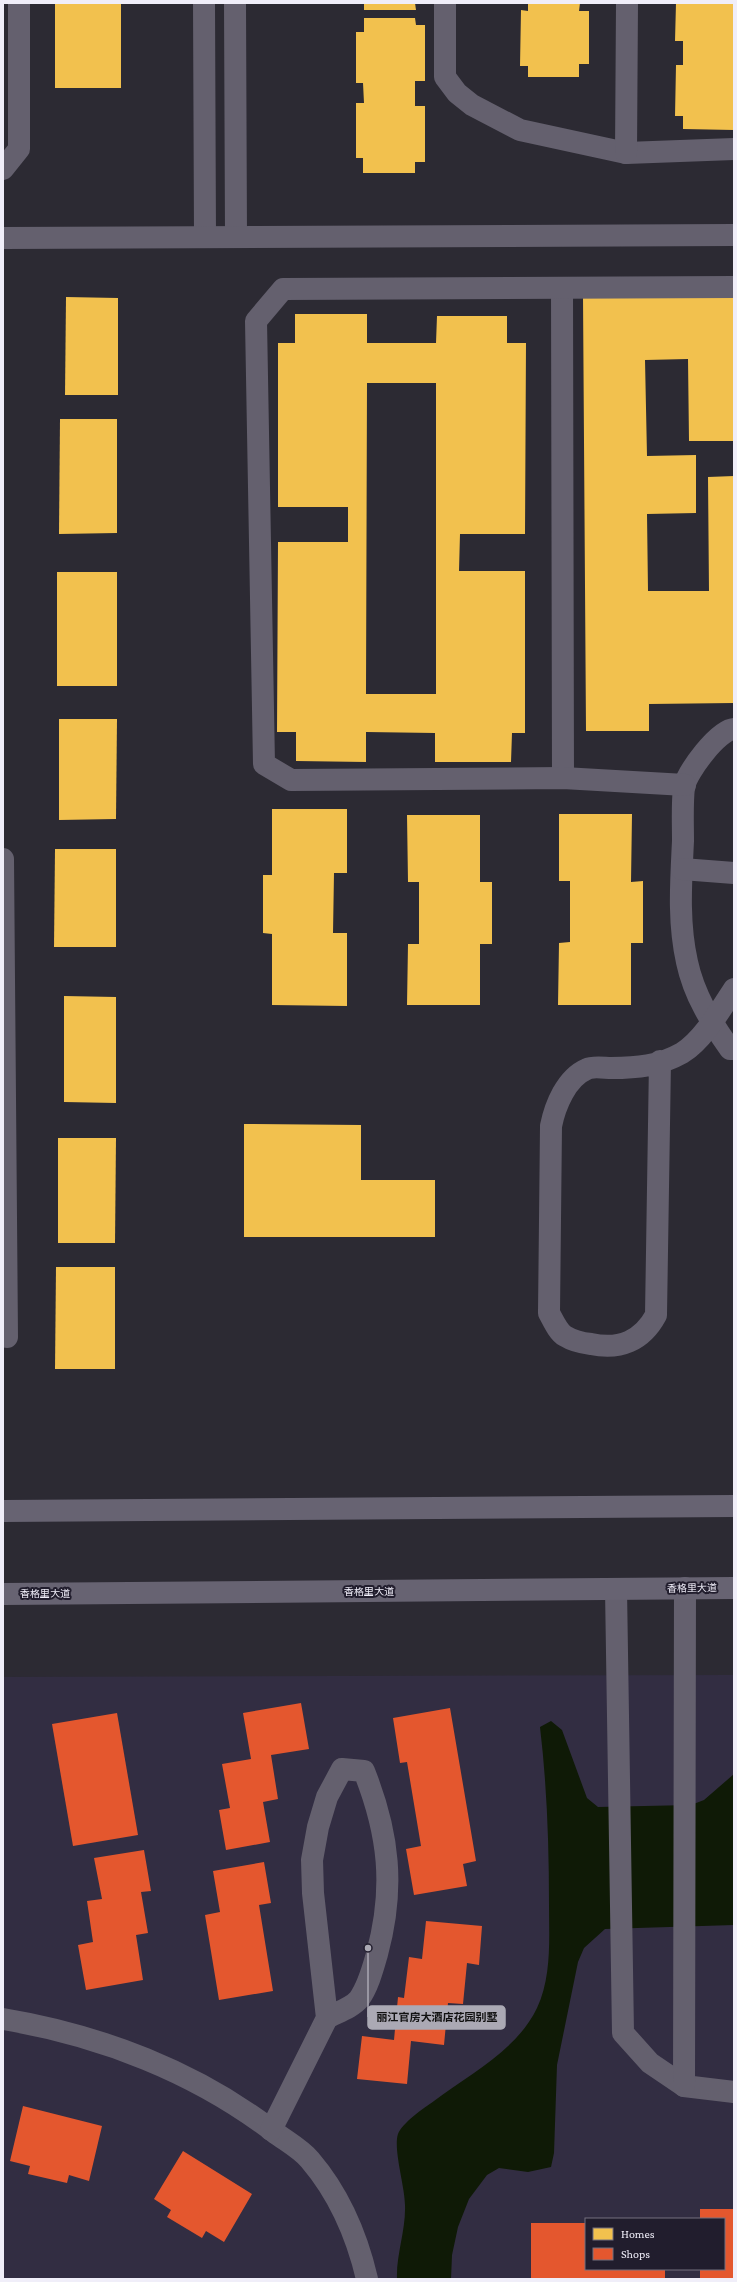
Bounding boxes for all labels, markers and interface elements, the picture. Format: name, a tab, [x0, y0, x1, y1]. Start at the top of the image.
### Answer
street label: 香格里大道	[667, 1582, 717, 1594]
street label: 香格里大道	[344, 1586, 394, 1597]
street label: 香格里大道	[20, 1588, 70, 1599]
callout: 丽江官房大酒店花园别墅	[368, 2006, 505, 2029]
text: 丽江官房大酒店花园别墅	[377, 2011, 498, 2023]
legend	[585, 2218, 725, 2270]
text: Homes	[621, 2227, 655, 2241]
text: Shops	[621, 2247, 650, 2261]

